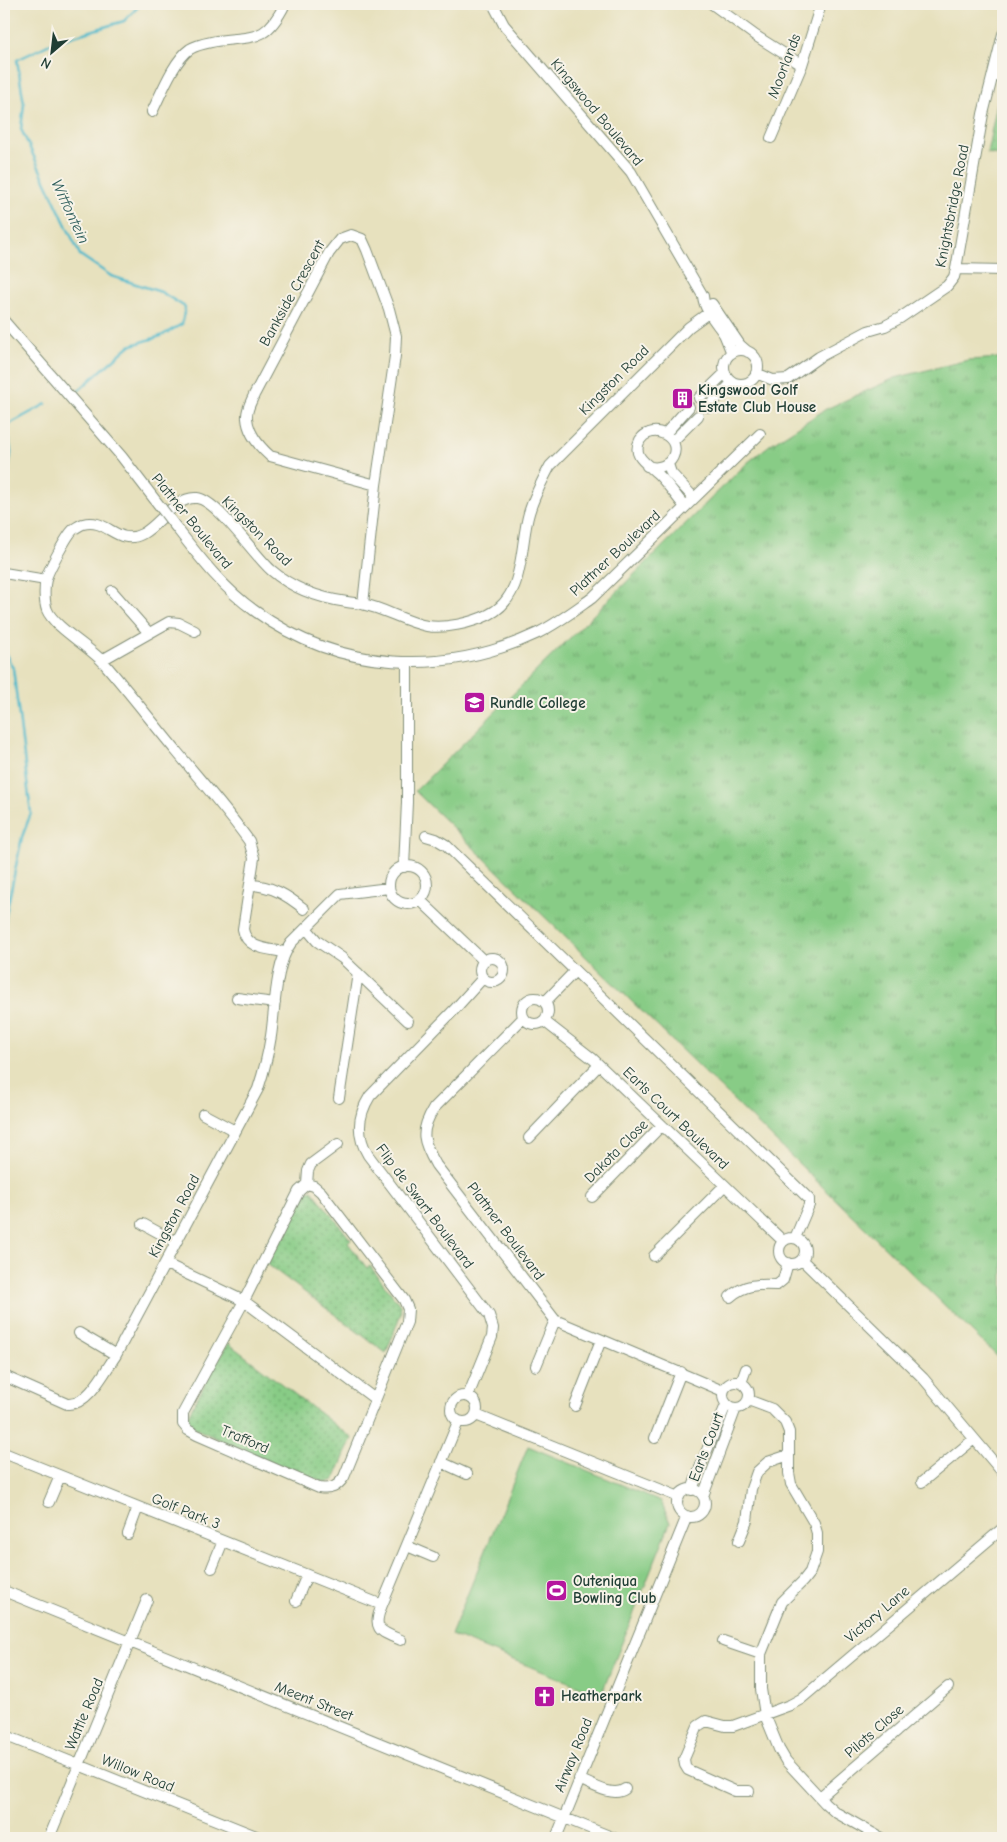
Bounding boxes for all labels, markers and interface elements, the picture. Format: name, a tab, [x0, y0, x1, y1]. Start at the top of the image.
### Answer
north arrow	[28, 28, 78, 78]
street label: Moorlands	[763, 31, 805, 101]
text: N	[38, 53, 54, 73]
street label: Kingswood Boulevard	[547, 55, 647, 169]
street label: Knightsbridge Road	[931, 143, 973, 269]
water label: Witfontein	[47, 176, 93, 247]
street label: Bankside Crescent	[255, 236, 329, 349]
street label: Kingston Road	[575, 341, 653, 419]
place label: Kingswood Golf Estate Club House	[698, 381, 816, 416]
building icon: Kingswood Golf Estate Club House	[670, 387, 694, 411]
street label: Plattner Boulevard	[148, 470, 236, 572]
street label: Kingston Road	[218, 492, 296, 570]
street label: Plattner Boulevard	[566, 506, 664, 600]
school or university icon: Rundle College	[462, 691, 486, 715]
place label: Rundle College	[490, 694, 586, 712]
street label: Earls Court Boulevard	[619, 1063, 733, 1173]
street label: Dakota Close	[580, 1115, 652, 1187]
street label: Flip de Swart Boulevard	[372, 1140, 478, 1272]
street label: Kingston Road	[145, 1171, 203, 1261]
street label: Plattner Boulevard	[463, 1179, 549, 1283]
street label: Earls Court	[685, 1409, 728, 1484]
street label: Trafford	[218, 1421, 272, 1457]
street label: Golf Park 3	[149, 1489, 223, 1533]
place label: Outeniqua Bowling Club	[573, 1572, 656, 1607]
sports icon: Outeniqua Bowling Club	[545, 1578, 569, 1602]
street label: Victory Lane	[841, 1581, 913, 1646]
street label: Wattle Road	[61, 1675, 107, 1753]
street label: Meent Street	[272, 1677, 356, 1725]
church icon: Heatherpark	[533, 1684, 557, 1708]
place label: Heatherpark	[561, 1687, 642, 1705]
street label: Pilots Close	[841, 1700, 908, 1762]
street label: Airway Road	[550, 1715, 596, 1795]
street label: Willow Road	[99, 1750, 177, 1796]

